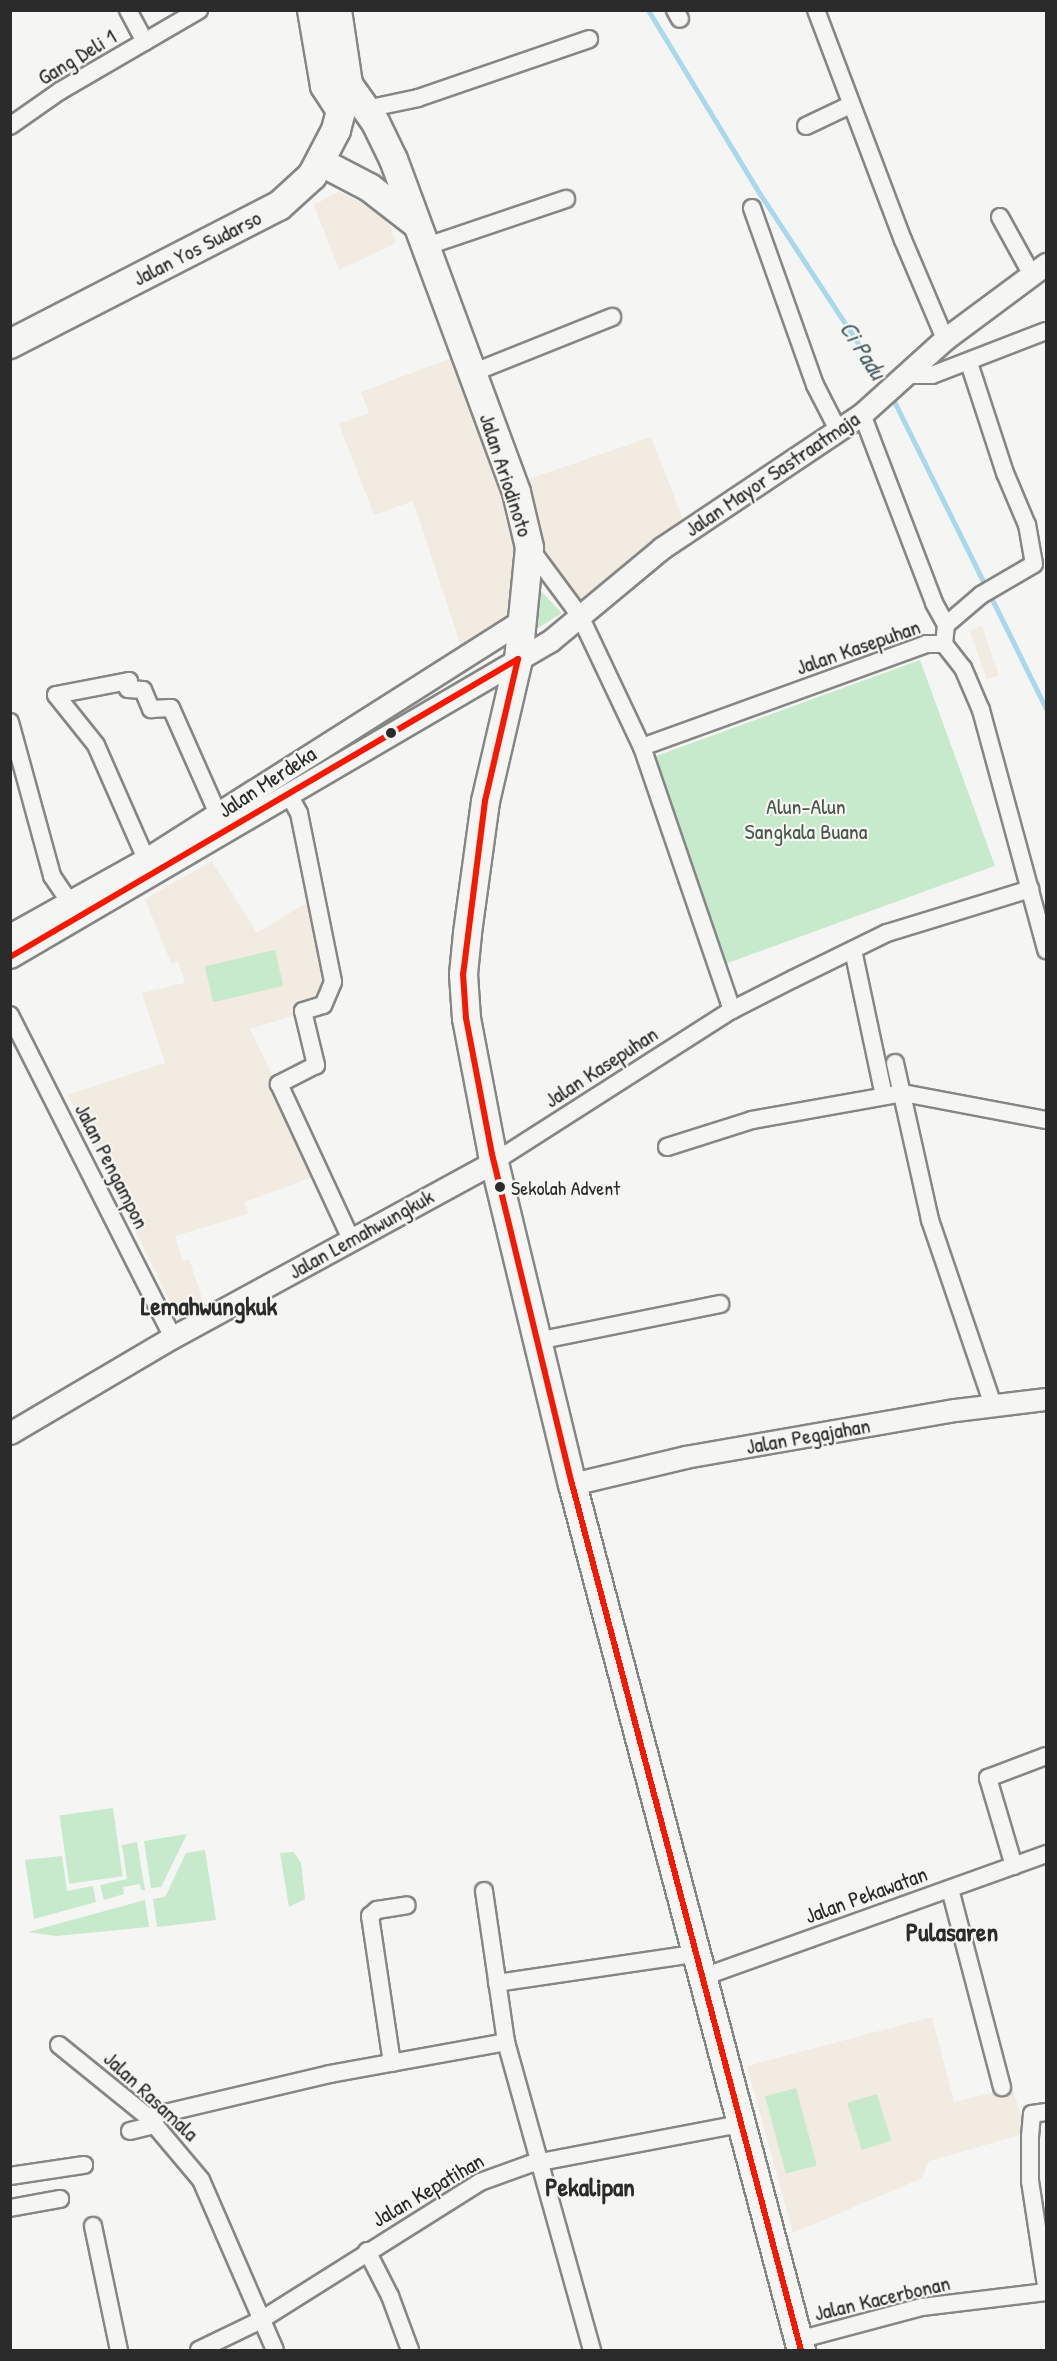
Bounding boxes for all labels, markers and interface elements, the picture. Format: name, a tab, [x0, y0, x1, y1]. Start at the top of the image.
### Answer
street label: Gang Deli 1	[33, 23, 121, 91]
street label: Jalan Yos Sudarso	[129, 204, 265, 292]
water label: Ci Padu	[834, 315, 892, 385]
street label: Jalan Mayor Sastraatmaja	[680, 406, 864, 542]
street label: Jalan Ariodinoto	[474, 410, 538, 540]
street label: Jalan Kasepuhan	[792, 613, 924, 681]
unlabelled marker	[385, 727, 397, 739]
street label: Jalan Merdeka	[213, 741, 321, 823]
park label: Alun-Alun Sangkala Buana	[745, 793, 867, 844]
street label: Jalan Kasepuhan	[539, 1021, 663, 1113]
street label: Jalan Pengampon	[69, 1099, 155, 1233]
place label: Sekolah Advent	[511, 1175, 620, 1199]
marker: Sekolah Advent	[494, 1181, 506, 1193]
street label: Jalan Lemahwungkuk	[284, 1183, 438, 1285]
district label: Lemahwungkuk	[141, 1290, 277, 1322]
street label: Jalan Pegajahan	[744, 1412, 872, 1460]
street label: Jalan Pekawatan	[801, 1861, 931, 1929]
district label: Pulasaren	[906, 1916, 998, 1948]
street label: Jalan Rasamala	[98, 2045, 204, 2147]
street label: Jalan Kepatihan	[367, 2147, 489, 2233]
district label: Pekalipan	[545, 2171, 635, 2203]
street label: Jalan Kacerbonan	[812, 2270, 952, 2326]

